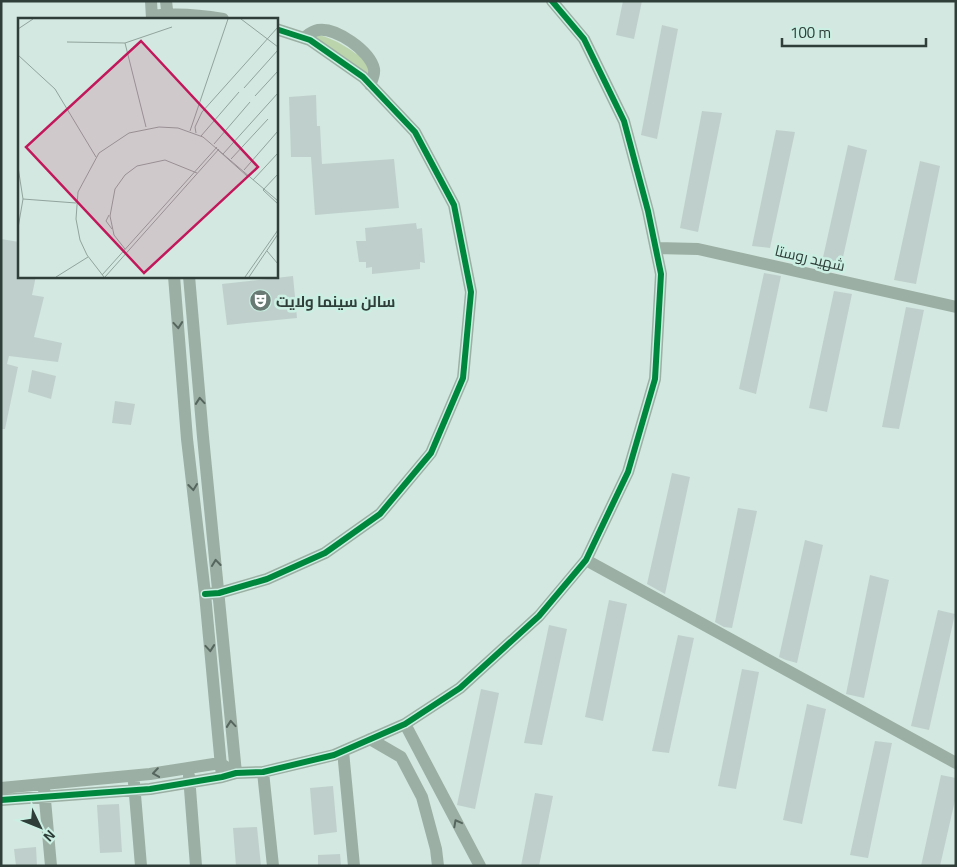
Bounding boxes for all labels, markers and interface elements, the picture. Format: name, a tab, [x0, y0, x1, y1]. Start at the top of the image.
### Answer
scale bar	[782, 15, 926, 47]
inset map	[18, 18, 278, 278]
text: 100 m	[790, 18, 831, 47]
street label: شهید روستا	[772, 236, 848, 280]
place label: سالن سینما ولایت	[276, 287, 395, 316]
theatre icon: سالن سینما ولایت	[248, 289, 272, 313]
one-way arrow	[172, 321, 183, 329]
one-way arrow	[194, 397, 205, 405]
one-way arrow	[187, 483, 198, 491]
one-way arrow	[211, 558, 222, 566]
one-way arrow	[204, 645, 215, 653]
one-way arrow	[226, 720, 237, 728]
one-way arrow	[151, 768, 160, 778]
north arrow	[15, 802, 65, 852]
one-way arrow	[453, 819, 463, 828]
text: N	[37, 824, 62, 848]

